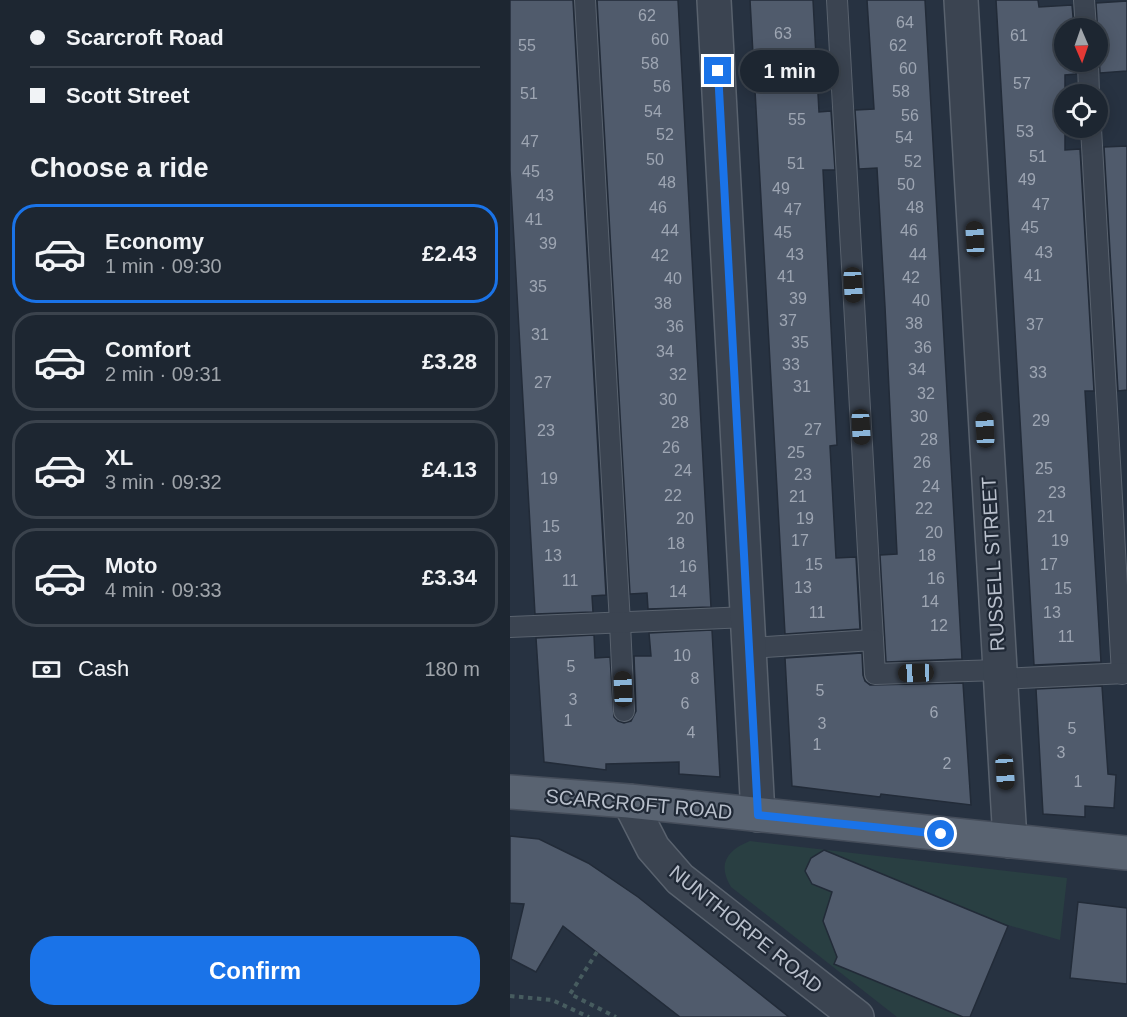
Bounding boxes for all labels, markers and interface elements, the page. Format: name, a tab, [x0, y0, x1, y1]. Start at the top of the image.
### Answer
house number: 62	[638, 7, 656, 24]
house number: 64	[896, 14, 914, 31]
north arrow	[1054, 18, 1108, 72]
map controls	[1054, 18, 1108, 138]
text: Scarcroft Road	[66, 25, 224, 50]
house number: 63	[774, 25, 792, 42]
house number: 61	[1010, 27, 1028, 44]
house number: 60	[651, 31, 669, 48]
house number: 55	[518, 37, 536, 54]
house number: 62	[889, 37, 907, 54]
callout: 1 min	[739, 50, 838, 92]
house number: 58	[641, 55, 659, 72]
route end	[704, 57, 731, 84]
text: 1 min	[763, 60, 816, 82]
house number: 60	[899, 60, 917, 77]
house number: 57	[1013, 75, 1031, 92]
house number: 56	[653, 78, 671, 95]
text: Scott Street	[66, 83, 189, 108]
house number: 58	[892, 83, 910, 100]
button: locate	[1054, 84, 1108, 138]
house number: 51	[520, 85, 538, 102]
house number: 54	[644, 103, 662, 120]
house number: 56	[901, 107, 919, 124]
house number: 55	[788, 111, 806, 128]
house number: 53	[1016, 123, 1034, 140]
house number: 52	[656, 126, 674, 143]
house number: 54	[895, 129, 913, 146]
house number: 47	[521, 133, 539, 150]
house number: 51	[1029, 148, 1047, 165]
house number: 50	[646, 151, 664, 168]
text: Choose a ride	[30, 153, 209, 183]
house number: 52	[904, 153, 922, 170]
house number: 51	[787, 155, 805, 172]
house number: 45	[522, 163, 540, 180]
house number: 49	[1018, 171, 1036, 188]
house number: 48	[658, 174, 676, 191]
house number: 50	[897, 176, 915, 193]
house number: 49	[772, 180, 790, 197]
house number: 43	[536, 187, 554, 204]
house number: 47	[1032, 196, 1050, 213]
house number: 46	[649, 199, 667, 216]
house number: 48	[906, 199, 924, 216]
house number: 47	[784, 201, 802, 218]
house number: 41	[525, 211, 543, 228]
house number: 45	[1021, 219, 1039, 236]
car	[965, 221, 985, 257]
house number: 44	[661, 222, 679, 239]
house number: 46	[900, 222, 918, 239]
house number: 45	[774, 224, 792, 241]
icon: car	[33, 227, 87, 281]
text: Economy	[105, 229, 204, 254]
house number: 39	[539, 235, 557, 252]
text: £2.43	[422, 241, 477, 266]
house number: 43	[1035, 244, 1053, 261]
house number: 43	[786, 246, 804, 263]
house number: 44	[909, 246, 927, 263]
house number: 42	[651, 247, 669, 264]
text: 1 min · 09:30	[105, 255, 222, 277]
car	[843, 267, 863, 303]
house number: 41	[1024, 267, 1042, 284]
house number: 41	[777, 268, 795, 285]
house number: 42	[902, 269, 920, 286]
house number: 40	[664, 270, 682, 287]
house number: 35	[529, 278, 547, 295]
house number: 39	[789, 290, 807, 307]
house number: 40	[912, 292, 930, 309]
house number: 38	[654, 295, 672, 312]
house number: 37	[779, 312, 797, 329]
house number: 38	[905, 315, 923, 332]
house number: 37	[1026, 316, 1044, 333]
house number: 36	[666, 318, 684, 335]
house number: 31	[531, 326, 549, 343]
house number: 35	[791, 334, 809, 351]
icon: car	[33, 335, 87, 389]
text: Comfort	[105, 337, 191, 362]
house number: 36	[914, 339, 932, 356]
house number: 34	[656, 343, 674, 360]
text: £3.28	[422, 349, 477, 374]
house number: 33	[782, 356, 800, 373]
house number: 34	[908, 361, 926, 378]
text: 2 min · 09:31	[105, 363, 222, 385]
house number: 33	[1029, 364, 1047, 381]
house number: 32	[669, 366, 687, 383]
house number: 27	[534, 374, 552, 391]
house number: 31	[793, 378, 811, 395]
house number: 32	[917, 385, 935, 402]
house number: 30	[659, 391, 677, 408]
house number: 30	[910, 408, 928, 425]
car	[851, 409, 871, 445]
car	[975, 412, 995, 448]
house number: 29	[1032, 412, 1050, 429]
house number: 28	[671, 414, 689, 431]
house number: 27	[804, 421, 822, 438]
house number: 23	[537, 422, 555, 439]
house number: 28	[920, 431, 938, 448]
house number: 26	[662, 439, 680, 456]
icon: car	[33, 443, 87, 497]
house number: 25	[787, 444, 805, 461]
text: XL	[105, 445, 133, 470]
house number: 26	[913, 454, 931, 471]
text: £4.13	[422, 457, 477, 482]
house number: 25	[1035, 460, 1053, 477]
house number: 24	[674, 462, 692, 479]
house number: 23	[794, 466, 812, 483]
house number: 19	[540, 470, 558, 487]
text: 3 min · 09:32	[105, 471, 222, 493]
street label: RUSSELL STREET	[977, 476, 1009, 652]
house number: 24	[922, 478, 940, 495]
house number: 23	[1048, 484, 1066, 501]
house number: 22	[664, 487, 682, 504]
house number: 21	[789, 488, 807, 505]
house number: 22	[915, 500, 933, 517]
house number: 21	[1037, 508, 1055, 525]
house number: 20	[676, 510, 694, 527]
house number: 19	[796, 510, 814, 527]
house number: 15	[542, 518, 560, 535]
house number: 20	[925, 524, 943, 541]
house number: 17	[791, 532, 809, 549]
house number: 19	[1051, 532, 1069, 549]
house number: 18	[667, 535, 685, 552]
house number: 13	[544, 547, 562, 564]
house number: 18	[918, 547, 936, 564]
icon: car	[33, 551, 87, 605]
text: Moto	[105, 553, 158, 578]
house number: 15	[805, 556, 823, 573]
house number: 17	[1040, 556, 1058, 573]
house number: 16	[679, 558, 697, 575]
text: £3.34	[422, 565, 477, 590]
house number: 16	[927, 570, 945, 587]
house number: 11	[562, 572, 578, 589]
text: 4 min · 09:33	[105, 579, 222, 601]
house number: 13	[794, 579, 812, 596]
house number: 15	[1054, 580, 1072, 597]
house number: 14	[669, 583, 687, 600]
house number: 14	[921, 593, 939, 610]
house number: 11	[809, 604, 825, 621]
house number: 13	[1043, 604, 1061, 621]
house number: 12	[930, 617, 948, 634]
house number: 11	[1058, 628, 1074, 645]
house number: 10	[673, 647, 691, 664]
icon: cash	[30, 653, 63, 686]
text: Cash	[78, 656, 129, 681]
text: 180 m	[424, 658, 480, 680]
house number: 5	[567, 658, 576, 675]
car	[898, 663, 934, 683]
house number: 8	[691, 670, 700, 687]
car	[613, 671, 633, 707]
house number: 5	[816, 682, 825, 699]
house number: 3	[569, 691, 578, 708]
house number: 6	[681, 695, 690, 712]
house number: 6	[930, 704, 939, 721]
house number: 1	[564, 712, 573, 729]
house number: 3	[818, 715, 827, 732]
house number: 5	[1068, 720, 1077, 737]
house number: 4	[687, 724, 696, 741]
house number: 1	[813, 736, 822, 753]
house number: 3	[1057, 744, 1066, 761]
car	[995, 753, 1015, 791]
house number: 2	[943, 755, 952, 772]
house number: 1	[1074, 773, 1083, 790]
street label: SCARCROFT ROAD	[545, 785, 733, 823]
route start	[927, 820, 954, 847]
street label: NUNTHORPE ROAD	[665, 861, 827, 997]
button: Confirm	[30, 936, 480, 1005]

